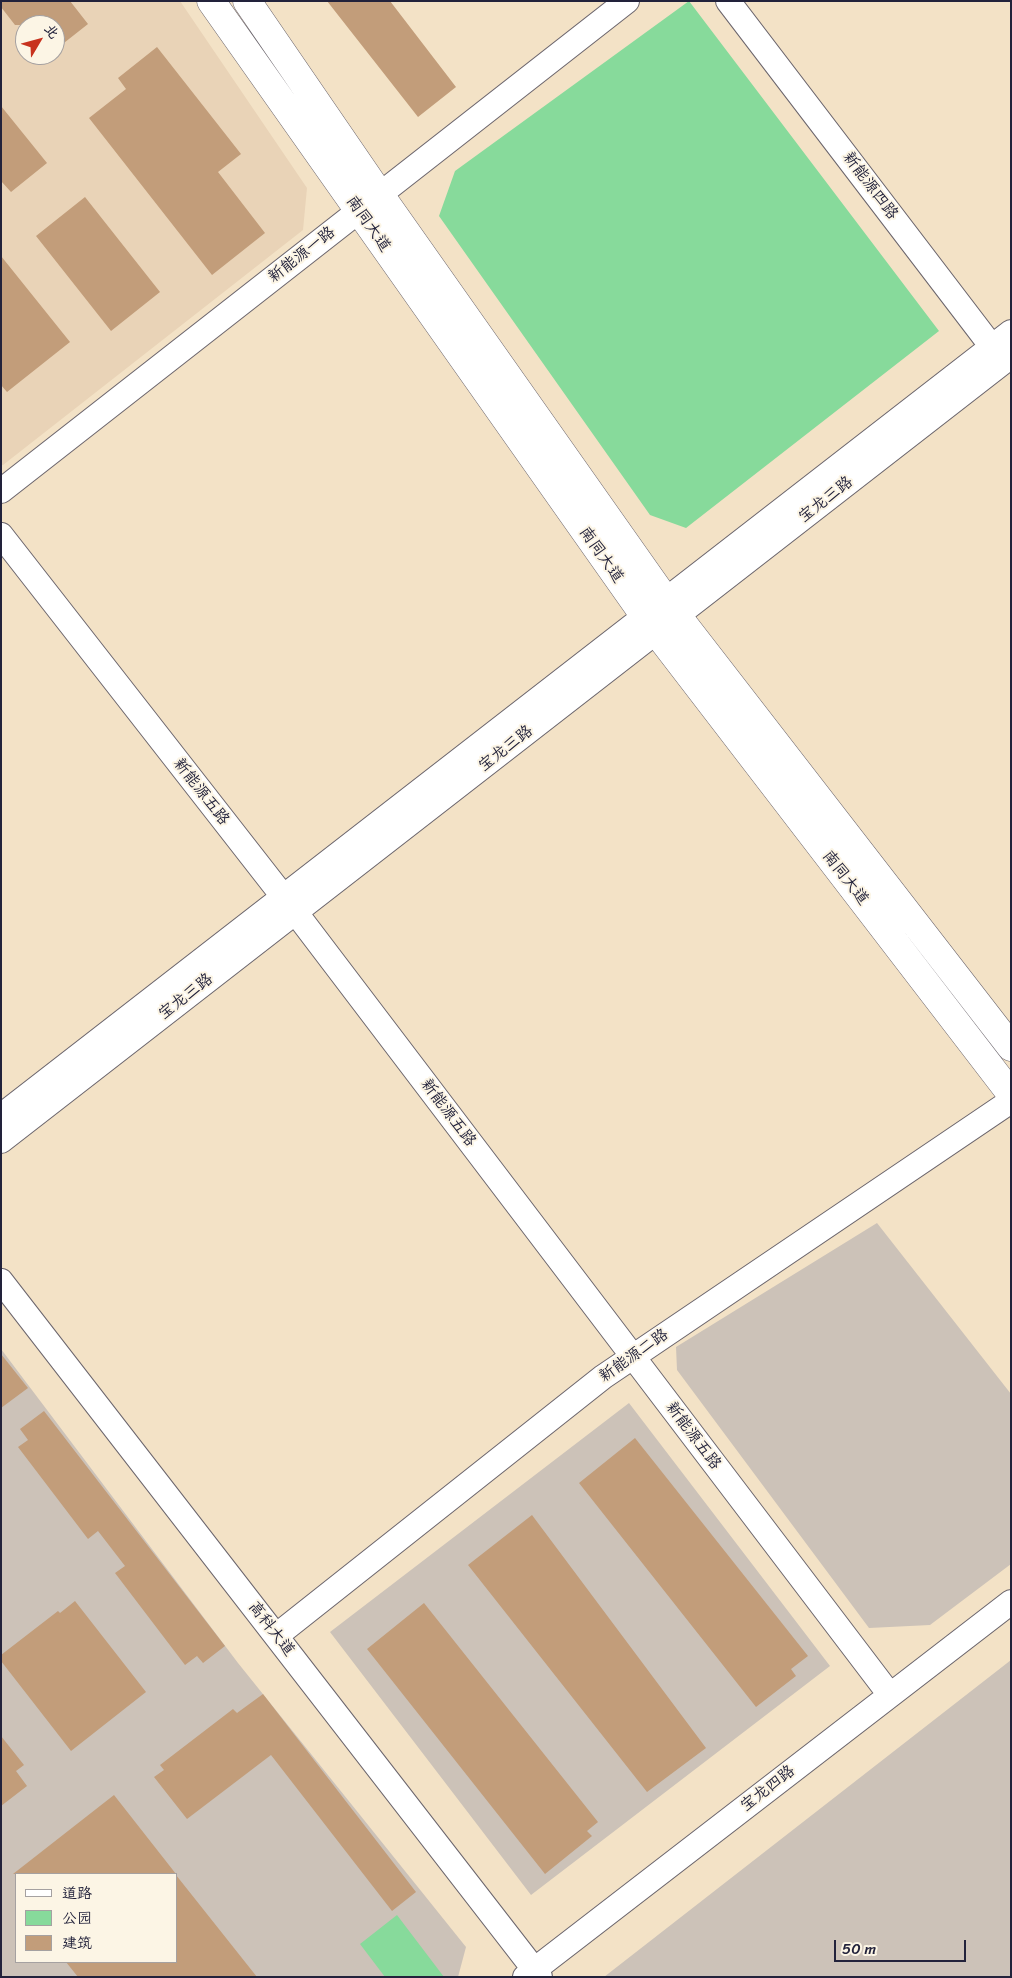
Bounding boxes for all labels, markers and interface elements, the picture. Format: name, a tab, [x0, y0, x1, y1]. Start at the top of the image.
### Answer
north arrow	[15, 15, 65, 65]
text: 北	[37, 18, 66, 44]
street label: 新能源四路	[838, 148, 902, 224]
street label: 南同大道	[342, 192, 394, 256]
street label: 新能源一路	[265, 223, 339, 287]
street label: 宝龙三路	[795, 473, 857, 527]
street label: 南同大道	[575, 523, 627, 587]
street label: 宝龙三路	[475, 722, 537, 776]
street label: 新能源五路	[169, 755, 233, 829]
street label: 南同大道	[818, 847, 872, 909]
street label: 宝龙三路	[155, 970, 217, 1024]
street label: 新能源五路	[416, 1075, 480, 1151]
street label: 新能源二路	[596, 1325, 672, 1387]
street label: 新能源五路	[661, 1398, 725, 1474]
street label: 高科大道	[244, 1598, 298, 1660]
street label: 宝龙四路	[737, 1762, 799, 1816]
legend	[15, 1873, 178, 1963]
text: 道路	[62, 1880, 92, 1906]
text: 公园	[62, 1905, 92, 1931]
text: 建筑	[62, 1930, 92, 1956]
scale bar	[837, 1930, 970, 1962]
text: 50 m	[842, 1936, 876, 1962]

